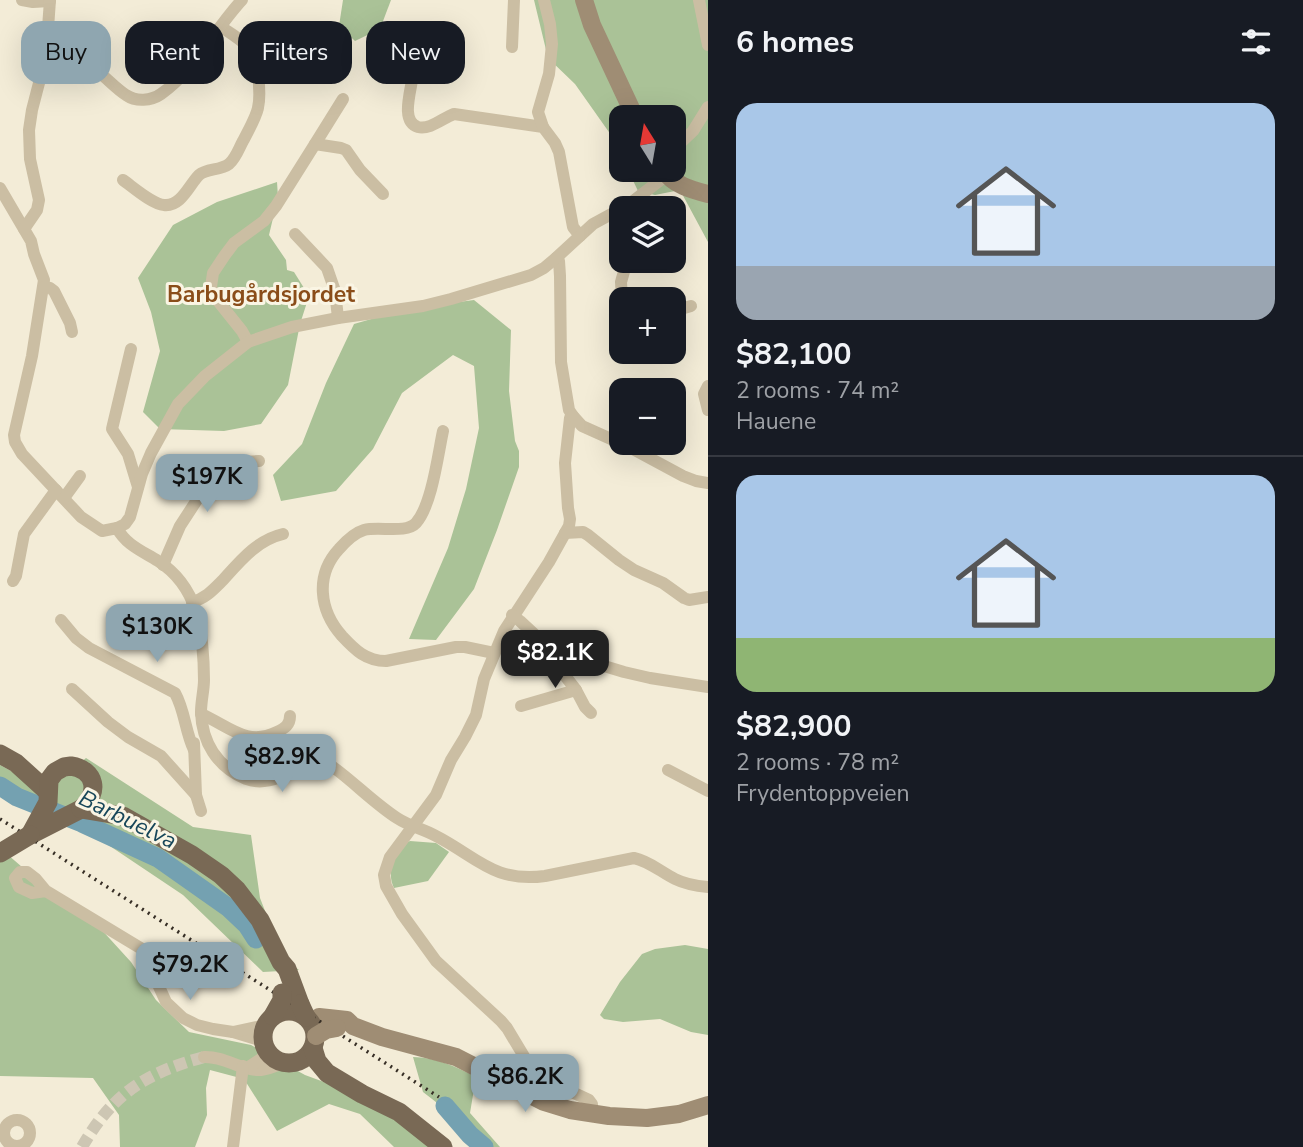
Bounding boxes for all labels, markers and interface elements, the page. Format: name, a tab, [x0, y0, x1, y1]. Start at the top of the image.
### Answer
chip: Buy	[21, 21, 111, 84]
chip: Rent	[125, 21, 224, 84]
chip: Filters	[238, 21, 352, 84]
chip: New	[366, 21, 465, 84]
text: 6 homes	[736, 22, 854, 63]
icon: filters	[1237, 23, 1275, 61]
north arrow	[609, 105, 686, 182]
map controls	[609, 105, 686, 455]
icon: home	[943, 148, 1069, 274]
button: layers	[609, 196, 686, 273]
district label: Barbugårdsjordet	[167, 279, 355, 310]
button: +	[609, 287, 686, 364]
text: $82,100	[736, 334, 851, 375]
text: 2 rooms · 74 m²	[736, 375, 899, 406]
button: −	[609, 378, 686, 455]
text: Hauene	[736, 406, 816, 437]
pin: $197K	[158, 454, 256, 514]
text: $197K	[172, 461, 242, 492]
icon: home	[943, 520, 1069, 646]
pin: $130K	[108, 604, 206, 664]
text: $130K	[122, 611, 192, 642]
pin: $82.1K	[498, 630, 612, 690]
text: $82.1K	[517, 637, 593, 668]
text: $82,900	[736, 706, 851, 747]
pin: $82.9K	[225, 734, 339, 794]
text: $82.9K	[244, 741, 320, 772]
text: 2 rooms · 78 m²	[736, 747, 899, 778]
text: Frydentoppveien	[736, 778, 910, 809]
water label: Barbuelva	[74, 783, 182, 856]
pin: $79.2K	[133, 942, 247, 1002]
text: $79.2K	[152, 949, 228, 980]
pin: $86.2K	[468, 1054, 582, 1114]
text: $86.2K	[487, 1061, 563, 1092]

